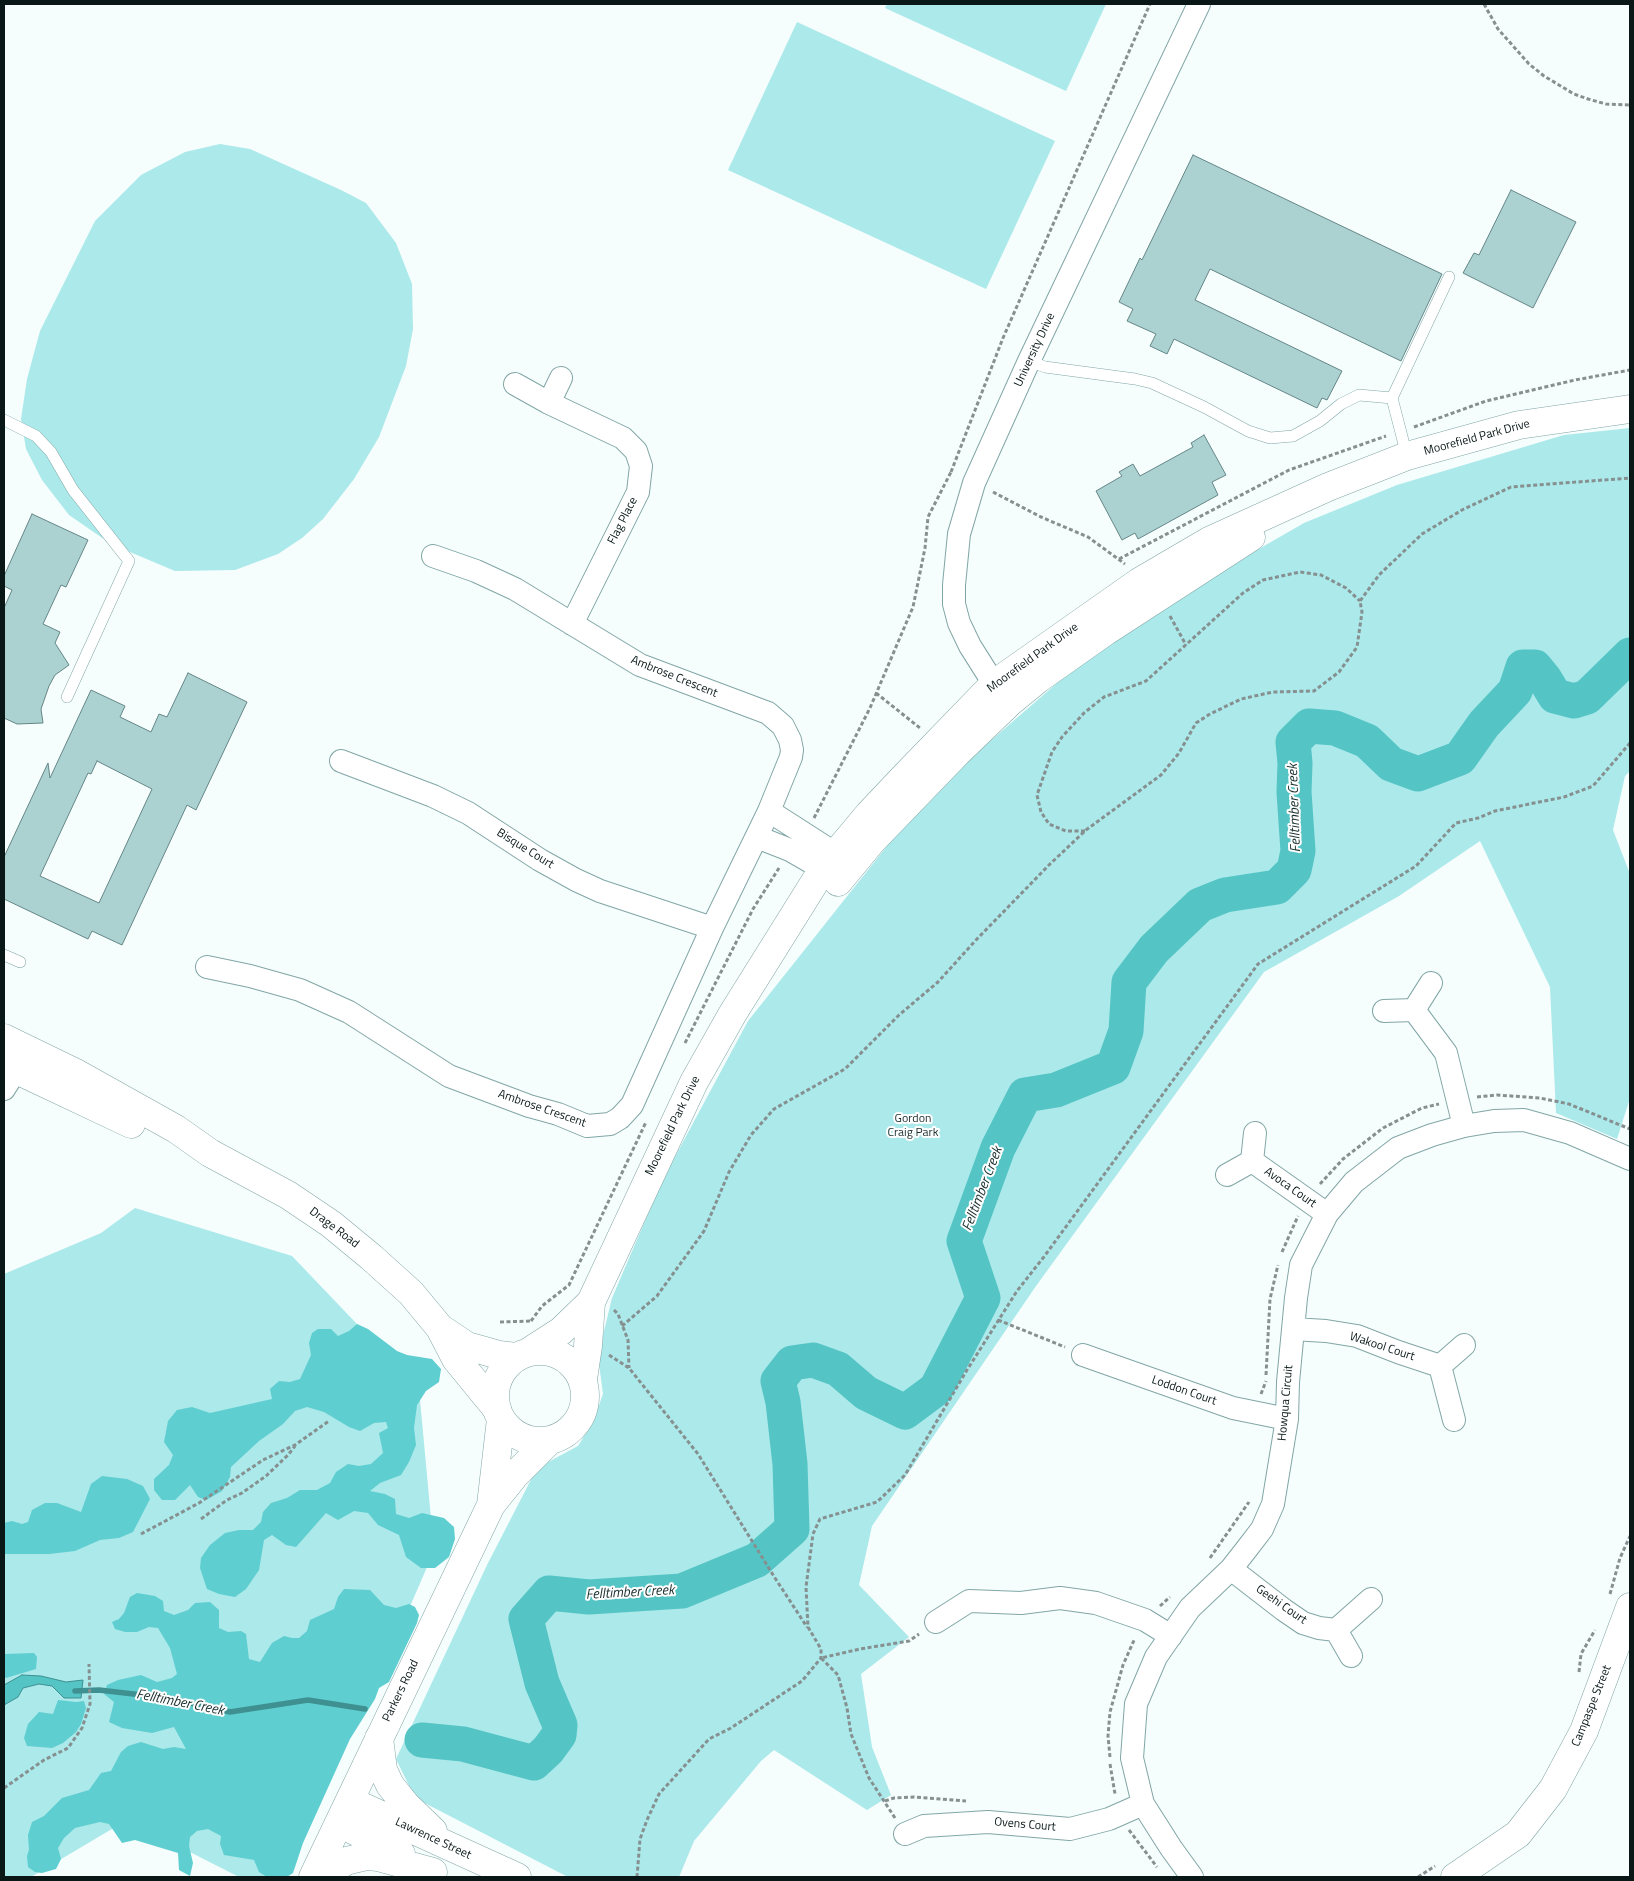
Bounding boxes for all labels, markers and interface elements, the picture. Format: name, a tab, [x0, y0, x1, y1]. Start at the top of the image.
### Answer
street label: University Drive	[1012, 311, 1058, 389]
street label: Moorefield Park Drive	[1422, 417, 1532, 459]
street label: Flag Place	[605, 495, 641, 547]
street label: Moorefield Park Drive	[985, 620, 1081, 696]
street label: Ambrose Crescent	[629, 653, 719, 701]
water label: Felltimber Creek	[1285, 763, 1305, 853]
street label: Bisque Court	[494, 826, 556, 872]
street label: Moorefield Park Drive	[643, 1074, 703, 1178]
street label: Ambrose Crescent	[496, 1087, 588, 1131]
park label: Gordon Craig Park	[887, 1112, 939, 1140]
water label: Felltimber Creek	[959, 1145, 1007, 1233]
street label: Avoca Court	[1261, 1165, 1319, 1211]
street label: Drage Road	[306, 1205, 362, 1251]
street label: Wakool Court	[1348, 1330, 1416, 1364]
street label: Howqua Circuit	[1275, 1364, 1297, 1442]
street label: Loddon Court	[1150, 1373, 1218, 1409]
water label: Felltimber Creek	[585, 1582, 675, 1604]
street label: Geehi Court	[1253, 1582, 1309, 1628]
street label: Parkers Road	[380, 1658, 422, 1724]
street label: Campaspe Street	[1569, 1663, 1615, 1749]
water label: Felltimber Creek	[135, 1686, 225, 1720]
street label: Lawrence Street	[393, 1815, 473, 1863]
street label: Ovens Court	[994, 1815, 1056, 1835]

